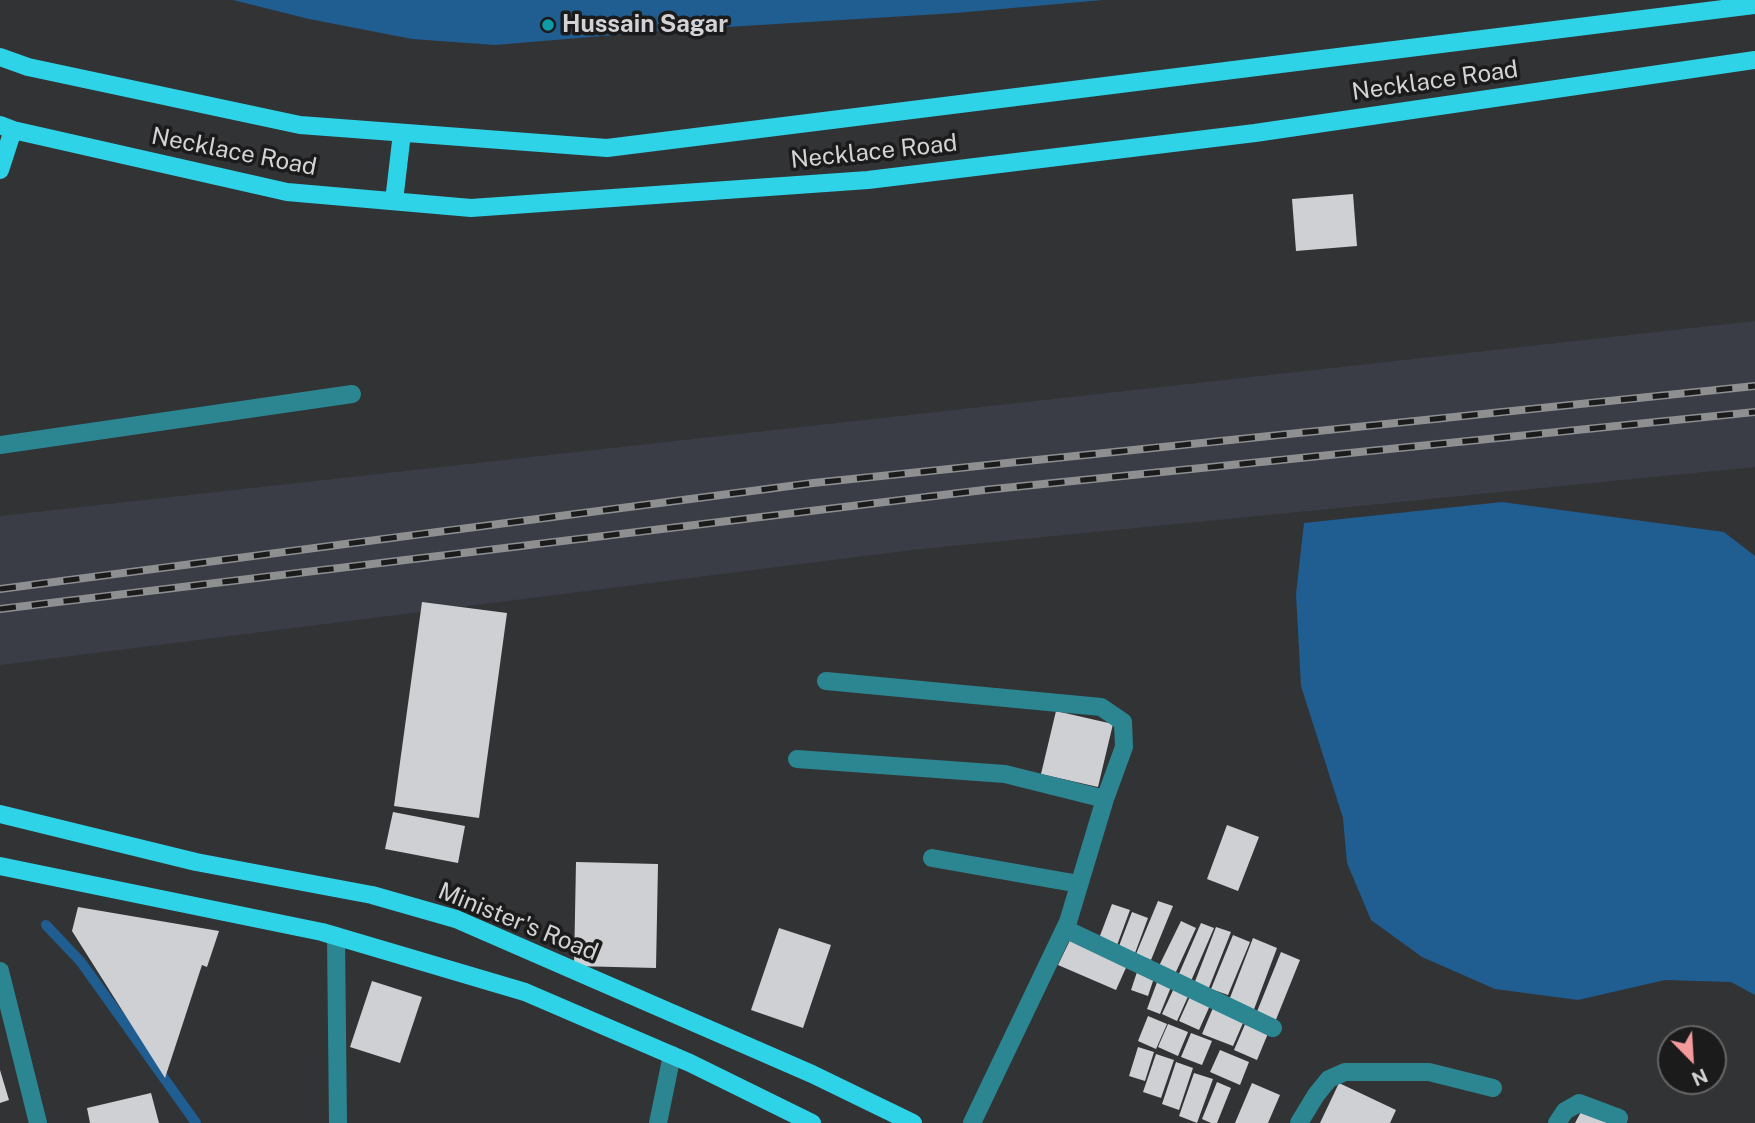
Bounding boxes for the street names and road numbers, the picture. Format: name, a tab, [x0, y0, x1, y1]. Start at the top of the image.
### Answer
street label: Necklace Road	[1350, 55, 1520, 107]
street label: Necklace Road	[149, 122, 319, 182]
street label: Necklace Road	[789, 129, 959, 175]
street label: Minister's Road	[434, 877, 602, 967]

